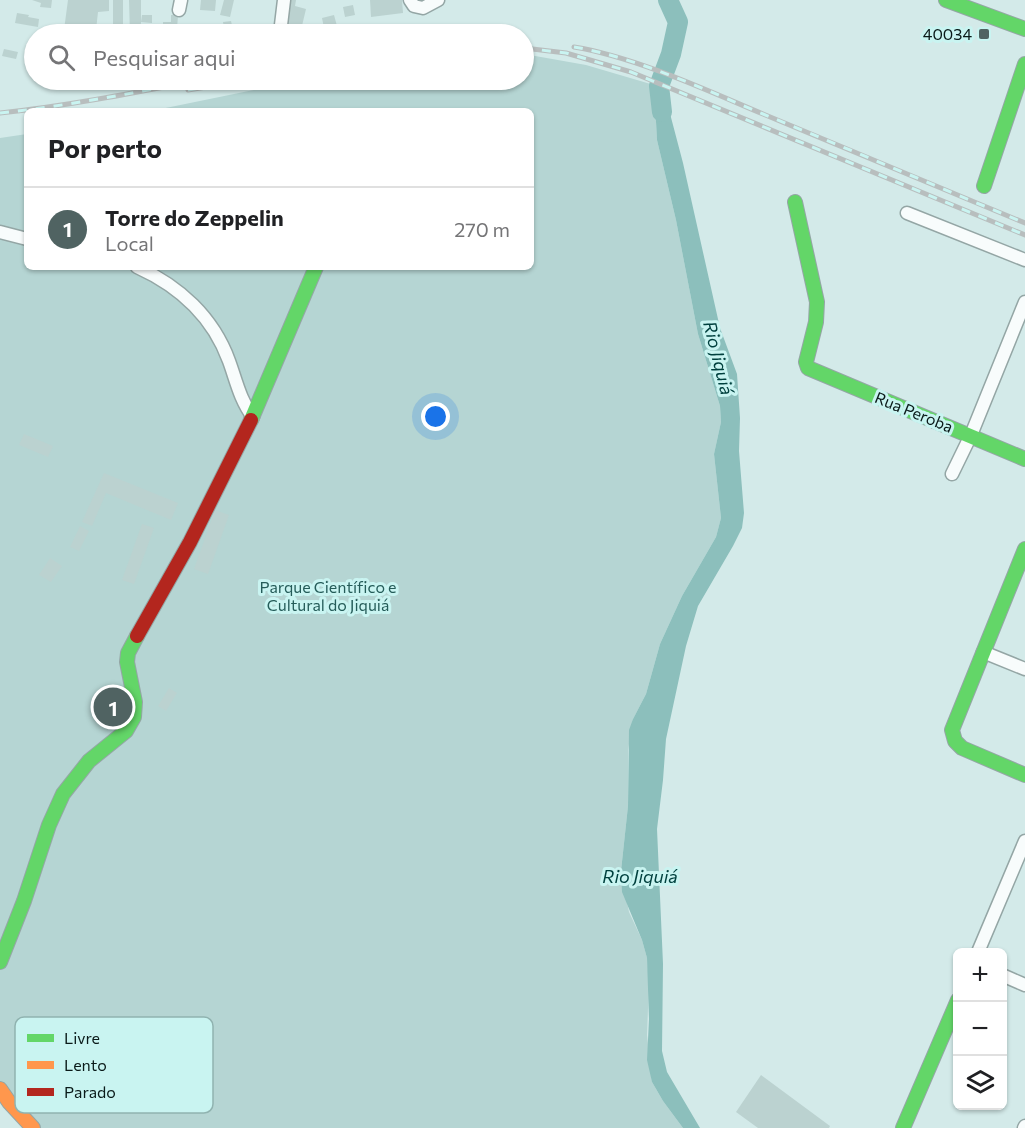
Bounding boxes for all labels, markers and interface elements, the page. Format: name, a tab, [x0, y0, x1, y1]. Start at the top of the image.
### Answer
search box	[24, 24, 534, 90]
place label: 40034	[923, 24, 972, 43]
marker: 40034	[977, 27, 991, 41]
icon: search	[45, 41, 78, 74]
text: Pesquisar aqui	[93, 44, 236, 71]
text: Por perto	[48, 132, 162, 163]
text: Torre do Zeppelin	[105, 204, 284, 231]
text: 1	[63, 217, 72, 241]
text: 270 m	[454, 217, 510, 241]
text: Local	[105, 231, 154, 255]
water label: Rio Jiquiá	[699, 319, 739, 398]
street label: Rua Peroba	[872, 387, 956, 436]
your location	[421, 402, 450, 431]
park label: Parque Científico e Cultural do Jiquiá	[259, 577, 397, 614]
pin: 1	[94, 684, 132, 730]
water label: Rio Jiquiá	[602, 865, 678, 887]
map controls	[953, 948, 1007, 1110]
button: +	[953, 948, 1007, 1002]
button: −	[953, 1002, 1007, 1056]
legend	[15, 1017, 213, 1113]
text: Livre	[64, 1028, 100, 1047]
text: Lento	[64, 1055, 107, 1074]
button: layers	[953, 1056, 1007, 1110]
text: Parado	[64, 1082, 116, 1101]

